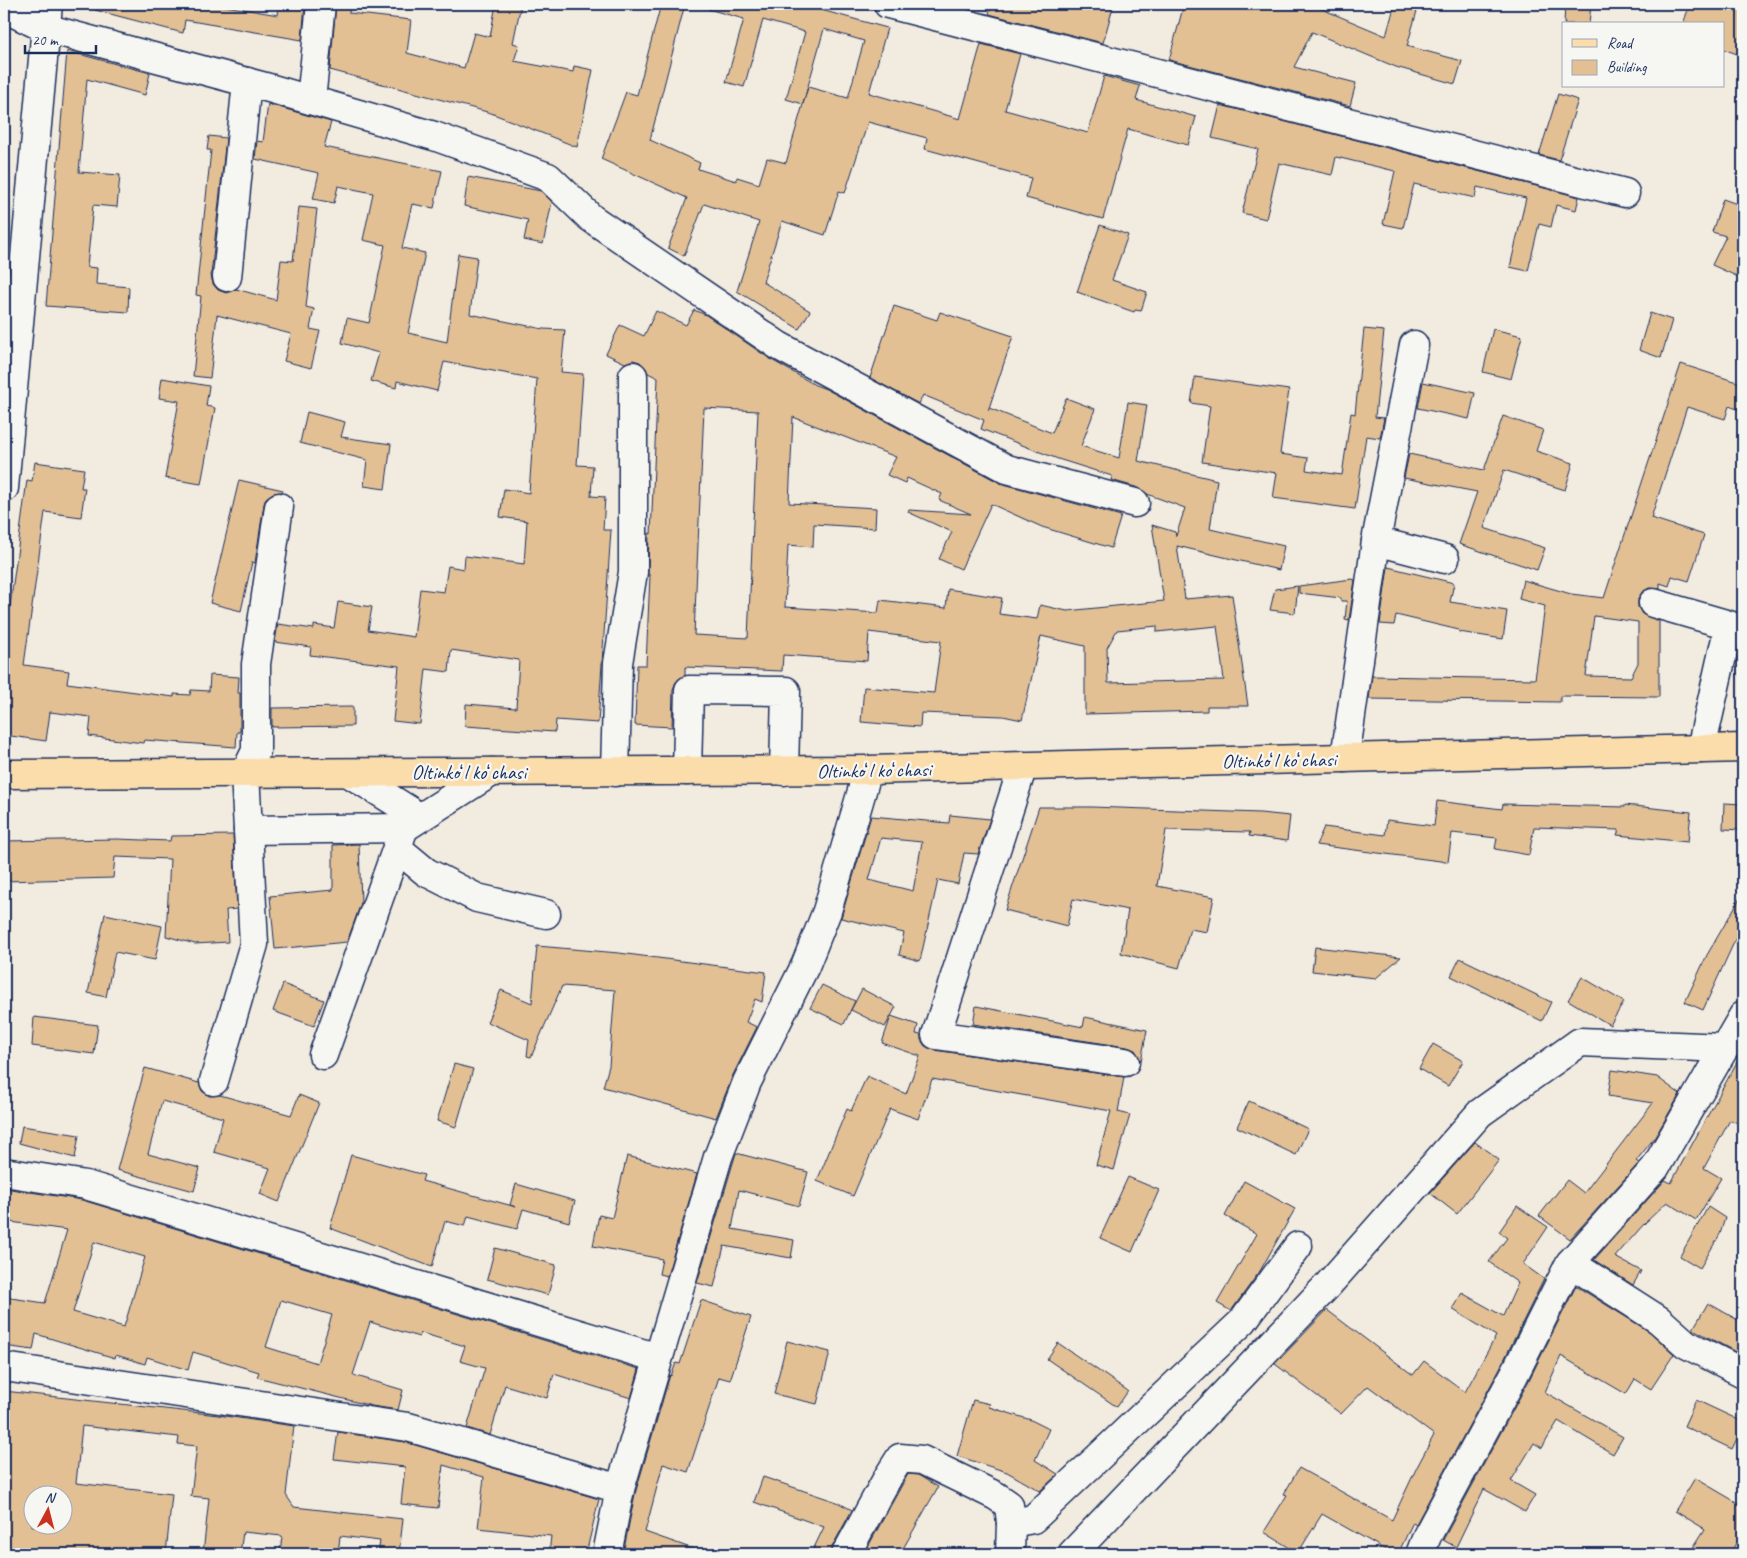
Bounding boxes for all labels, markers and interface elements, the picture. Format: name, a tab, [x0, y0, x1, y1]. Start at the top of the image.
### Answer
scale bar	[25, 22, 96, 54]
legend	[1562, 22, 1724, 88]
text: 20 m	[32, 31, 59, 50]
text: Road	[1607, 34, 1634, 53]
text: Building	[1607, 58, 1647, 77]
street label: Oltinkoʻl koʻchasi	[1222, 747, 1339, 774]
street label: Oltinkoʻl koʻchasi	[817, 757, 934, 784]
street label: Oltinkoʻl koʻchasi	[412, 760, 528, 785]
north arrow	[22, 1486, 72, 1536]
text: N	[44, 1489, 57, 1507]

